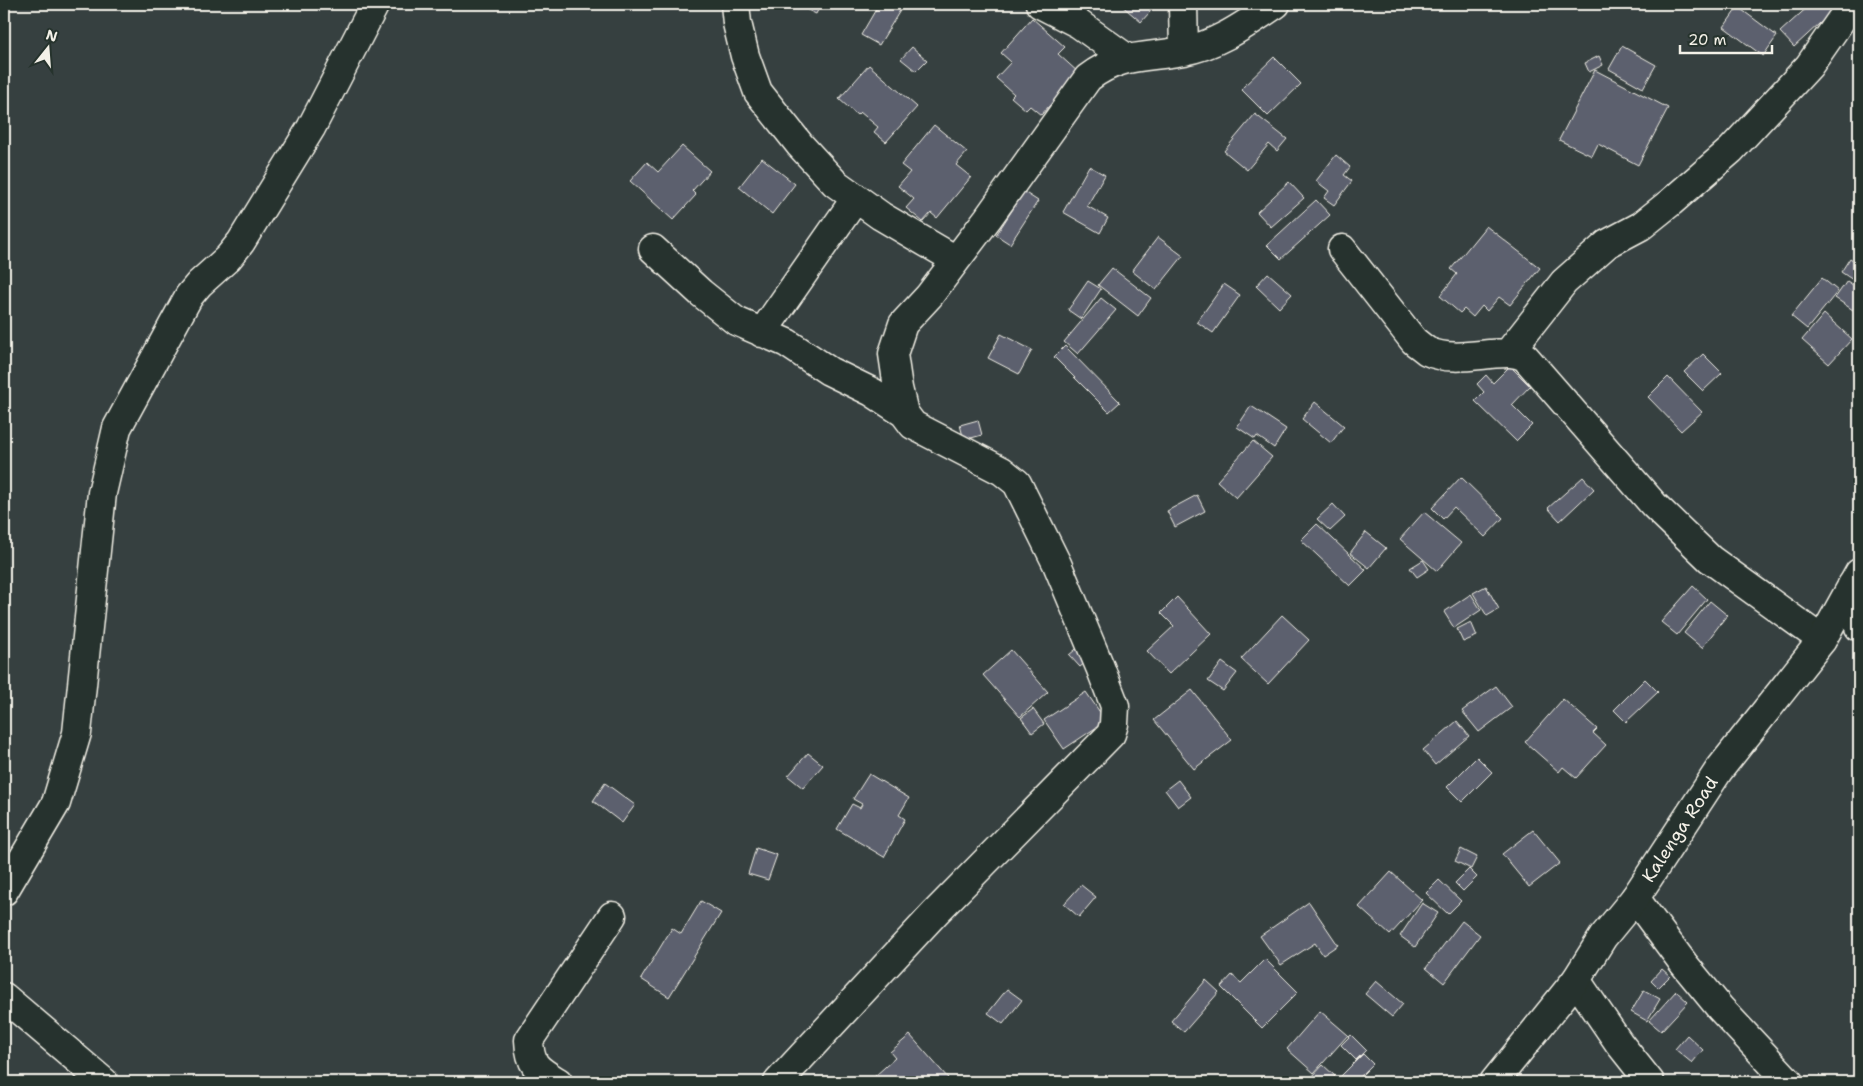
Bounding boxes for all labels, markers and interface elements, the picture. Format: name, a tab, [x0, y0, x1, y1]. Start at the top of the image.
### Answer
north arrow	[22, 22, 72, 72]
scale bar	[1680, 22, 1773, 54]
text: N	[44, 25, 60, 46]
text: 20 m	[1688, 30, 1727, 50]
street label: Kalenga Road	[1636, 772, 1723, 887]

